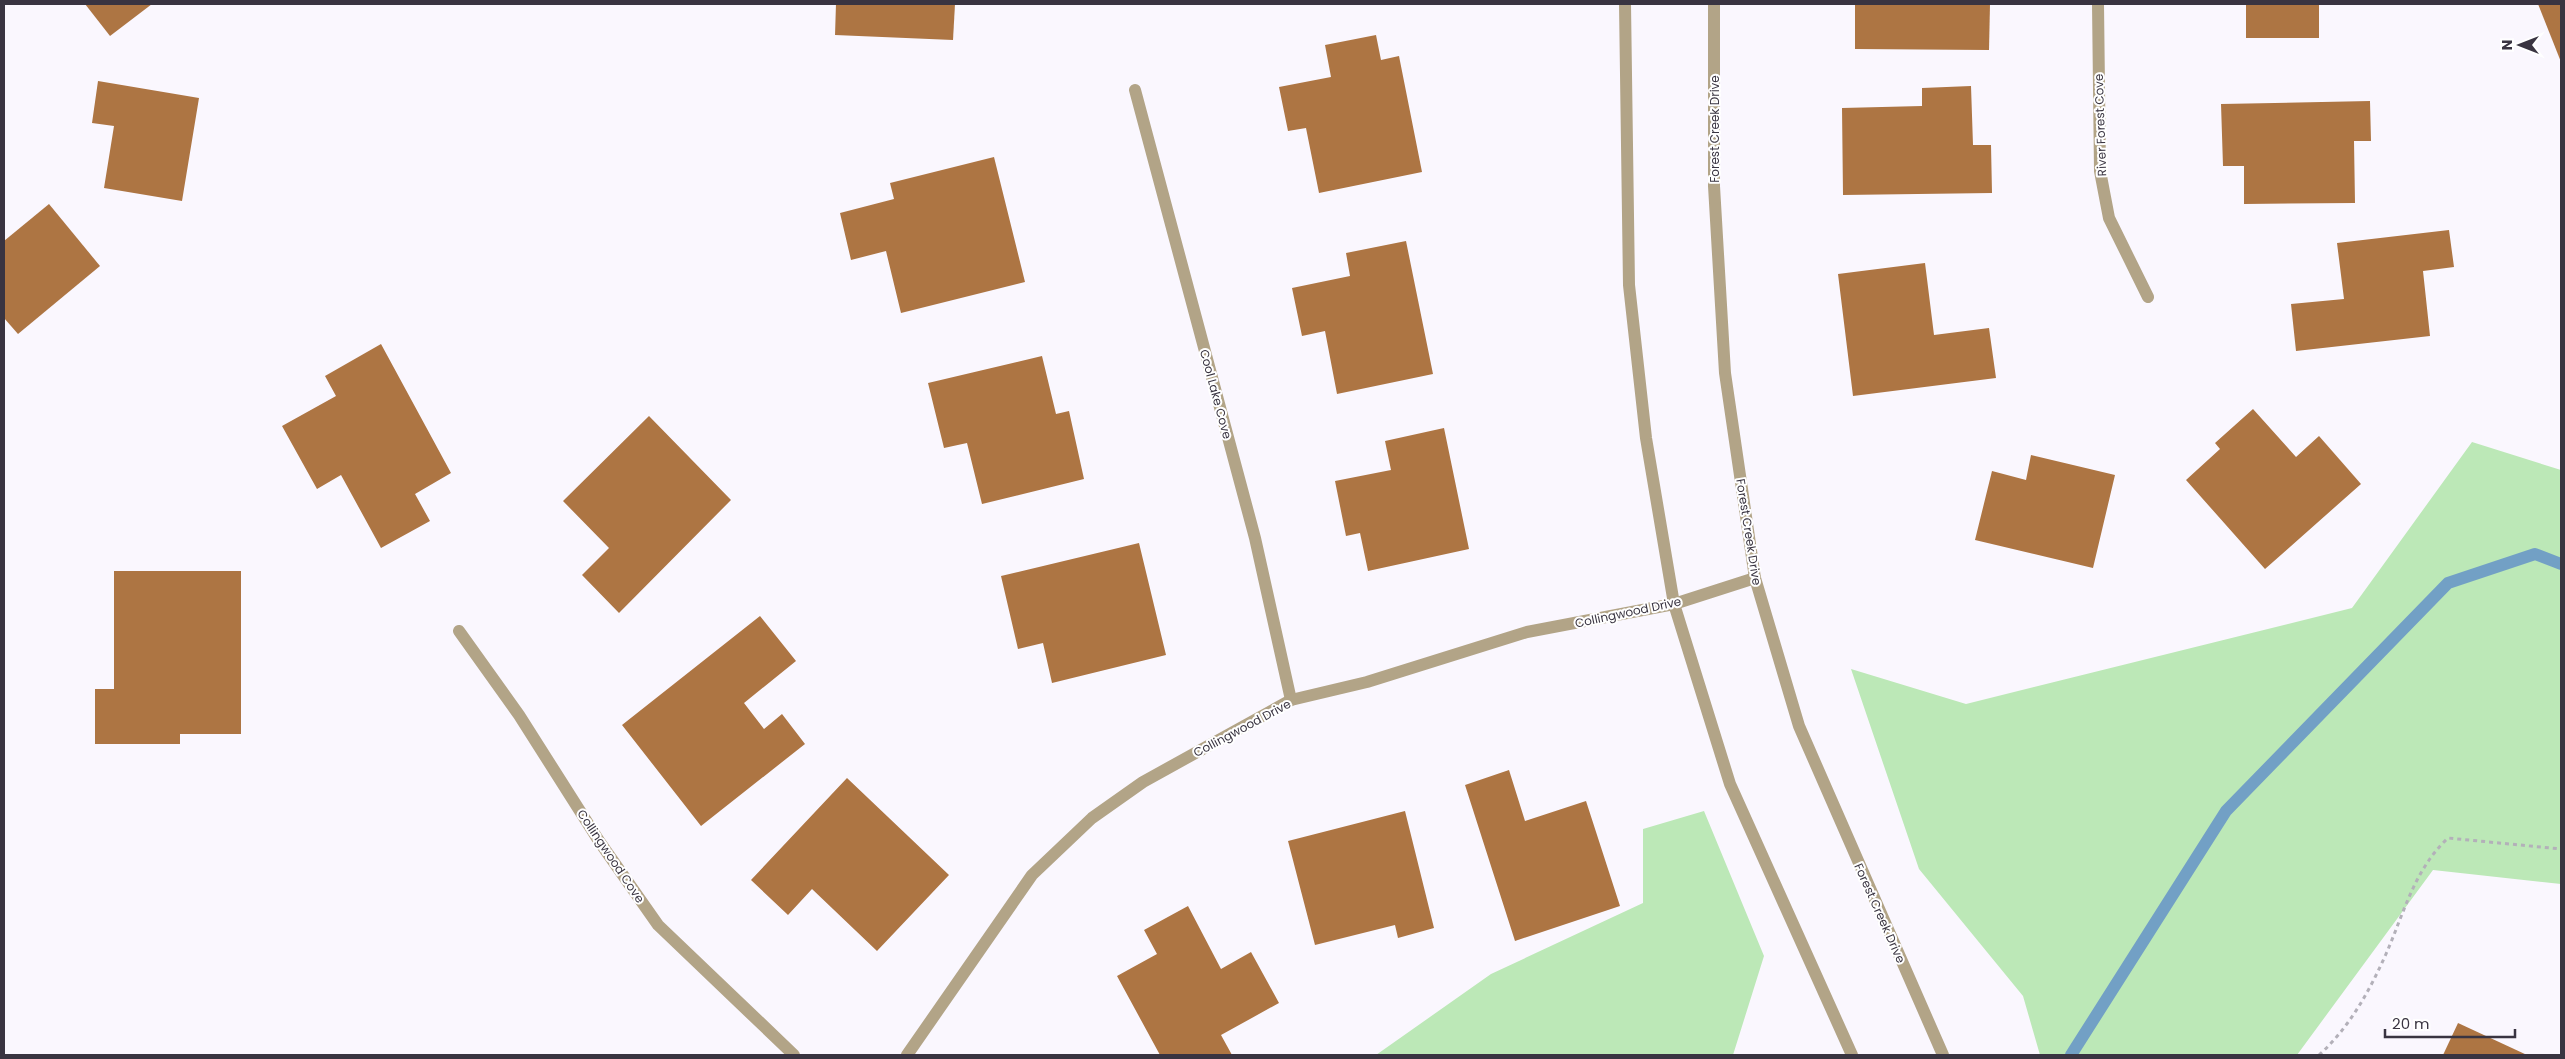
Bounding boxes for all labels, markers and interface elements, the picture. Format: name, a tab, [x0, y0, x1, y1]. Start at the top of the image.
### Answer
north arrow	[2495, 20, 2545, 70]
text: N	[2497, 40, 2517, 50]
street label: River Forest Cove	[2090, 73, 2110, 177]
street label: Forest Creek Drive	[1706, 75, 1723, 183]
street label: Cool Lake Cove	[1196, 347, 1236, 441]
street label: Forest Creek Drive	[1732, 478, 1766, 586]
street label: Collingwood Drive	[1573, 592, 1683, 632]
street label: Collingwood Drive	[1190, 695, 1294, 761]
street label: Collingwood Cove	[573, 806, 649, 906]
street label: Forest Creek Drive	[1850, 860, 1910, 966]
scale bar	[2385, 1006, 2515, 1038]
text: 20 m	[2392, 1013, 2430, 1034]

